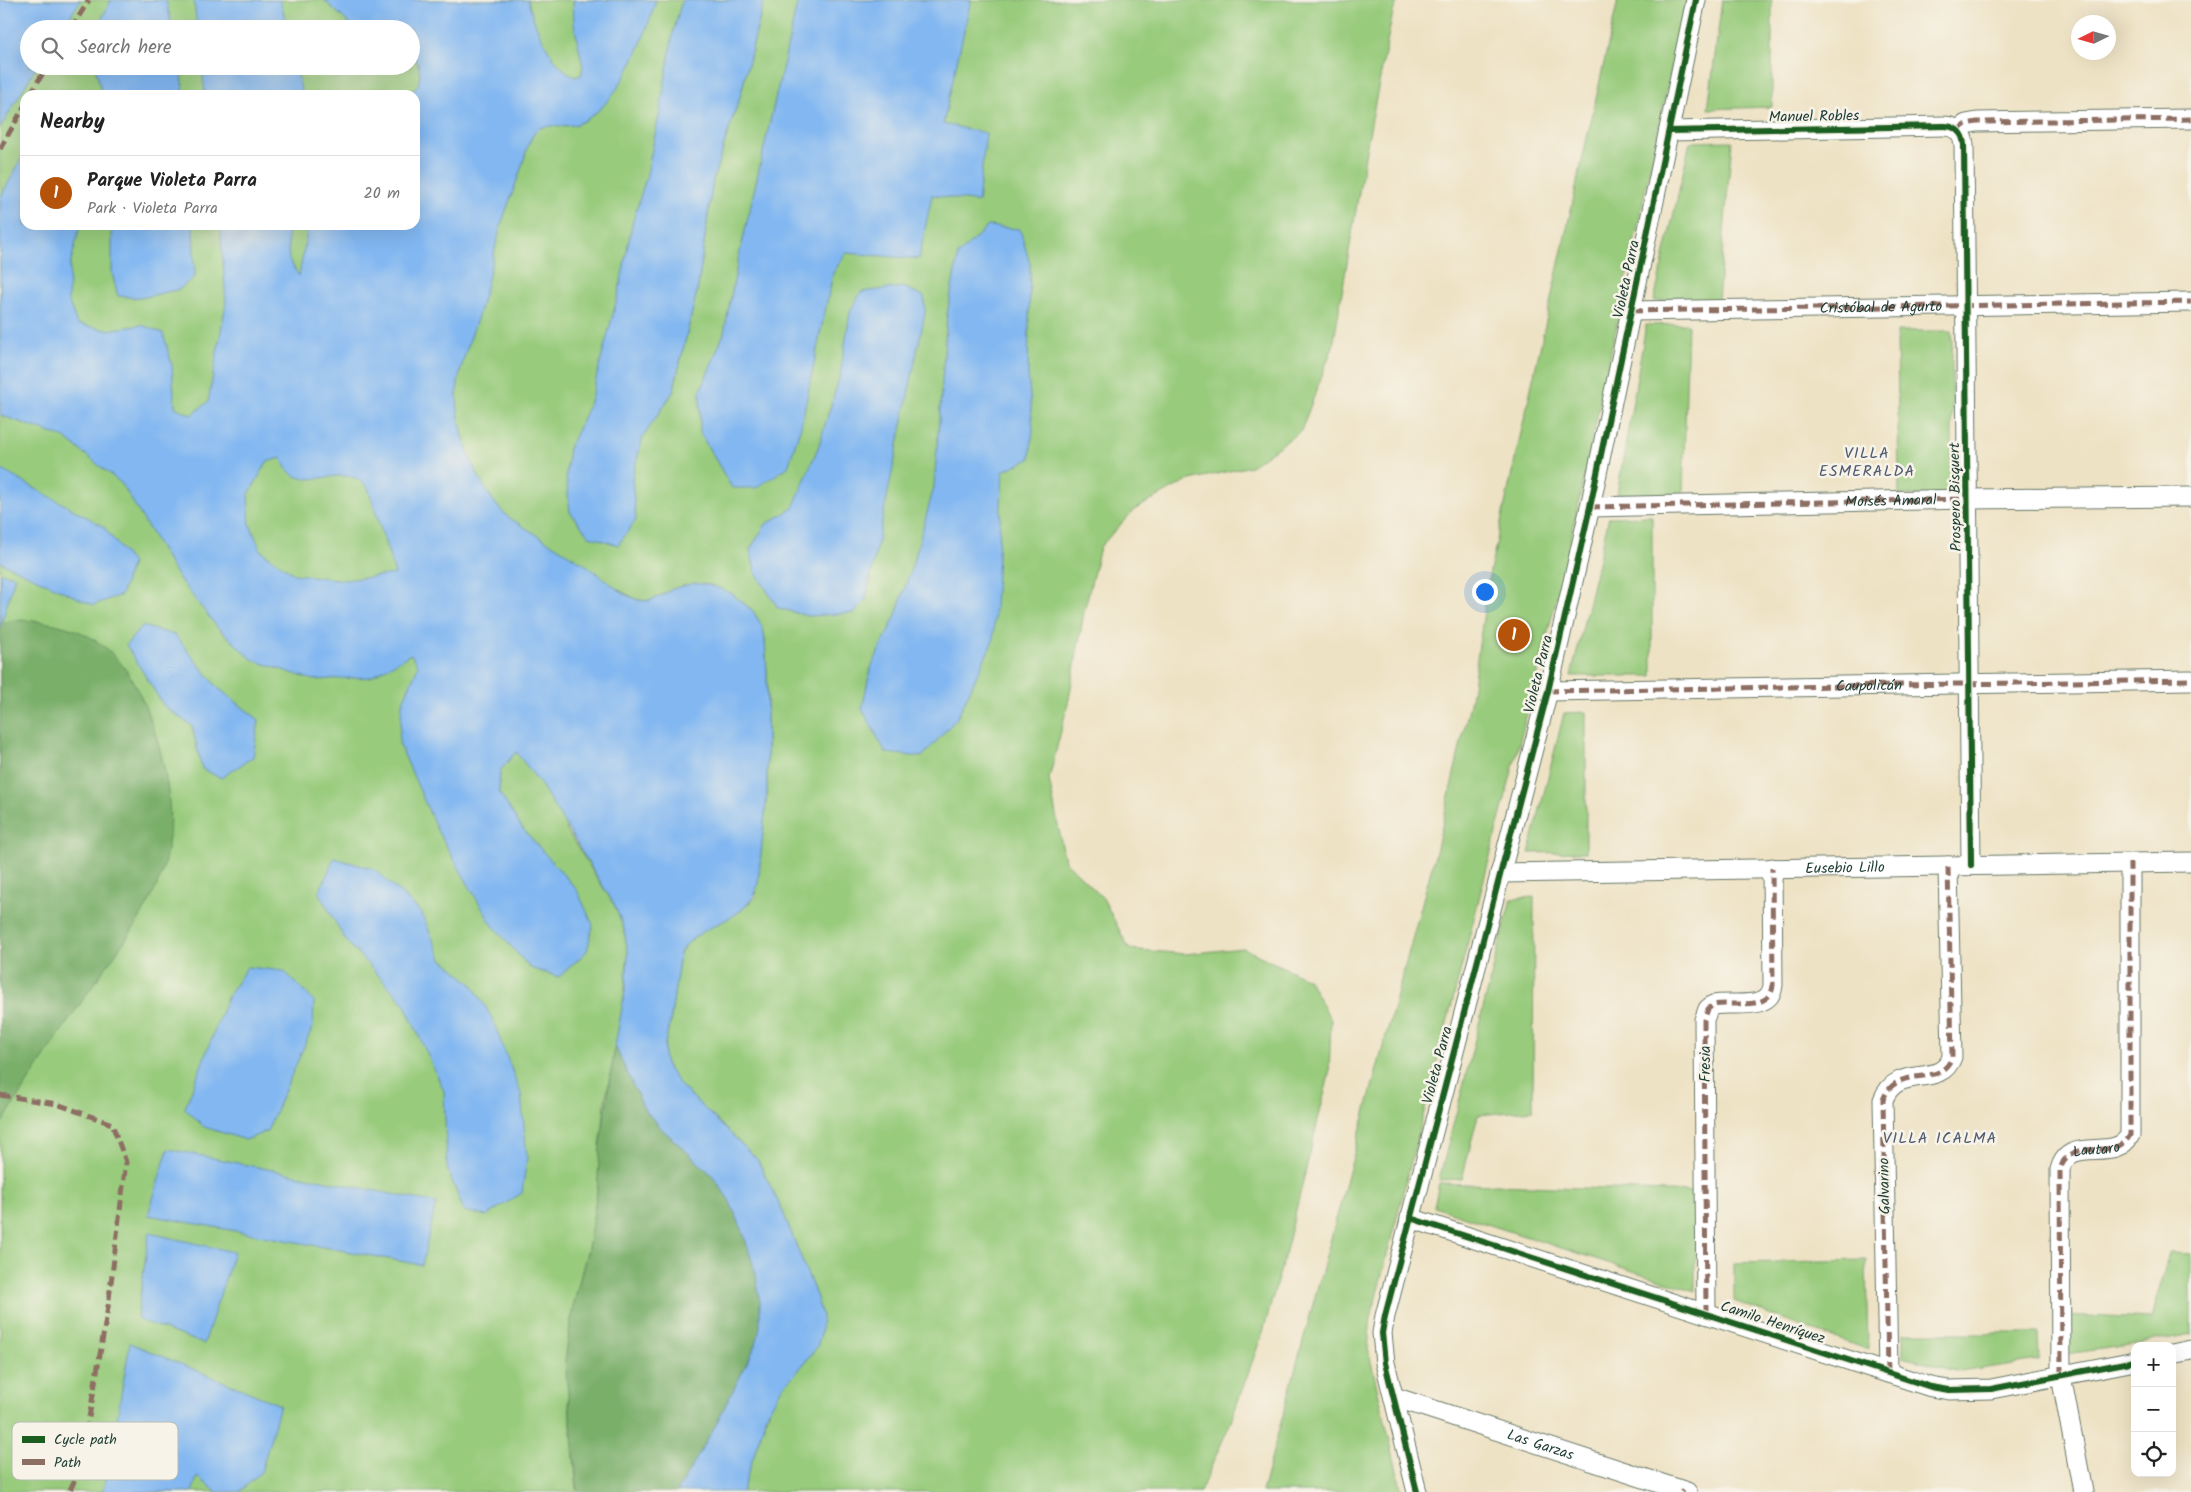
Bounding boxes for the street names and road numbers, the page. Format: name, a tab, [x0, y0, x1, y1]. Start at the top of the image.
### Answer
street label: Manuel Robles	[1768, 104, 1860, 130]
street label: Violeta Parra	[1607, 238, 1647, 321]
street label: Cristóbal de Agurto	[1820, 295, 1943, 321]
street label: Prospero Bisquert	[1943, 442, 1969, 552]
street label: Moisés Amaral	[1845, 489, 1937, 515]
street label: Violeta Parra	[1518, 633, 1560, 716]
street label: Caupolicán	[1836, 674, 1902, 699]
street label: Eusebio Lillo	[1805, 856, 1885, 881]
street label: Violeta Parra	[1416, 1024, 1460, 1107]
street label: Fresia	[1694, 1046, 1718, 1082]
street label: Lautaro	[2070, 1135, 2124, 1165]
street label: Galvarino	[1873, 1157, 1897, 1214]
street label: Camilo Henríquez	[1717, 1295, 1829, 1351]
street label: Las Garzas	[1504, 1423, 1577, 1468]

